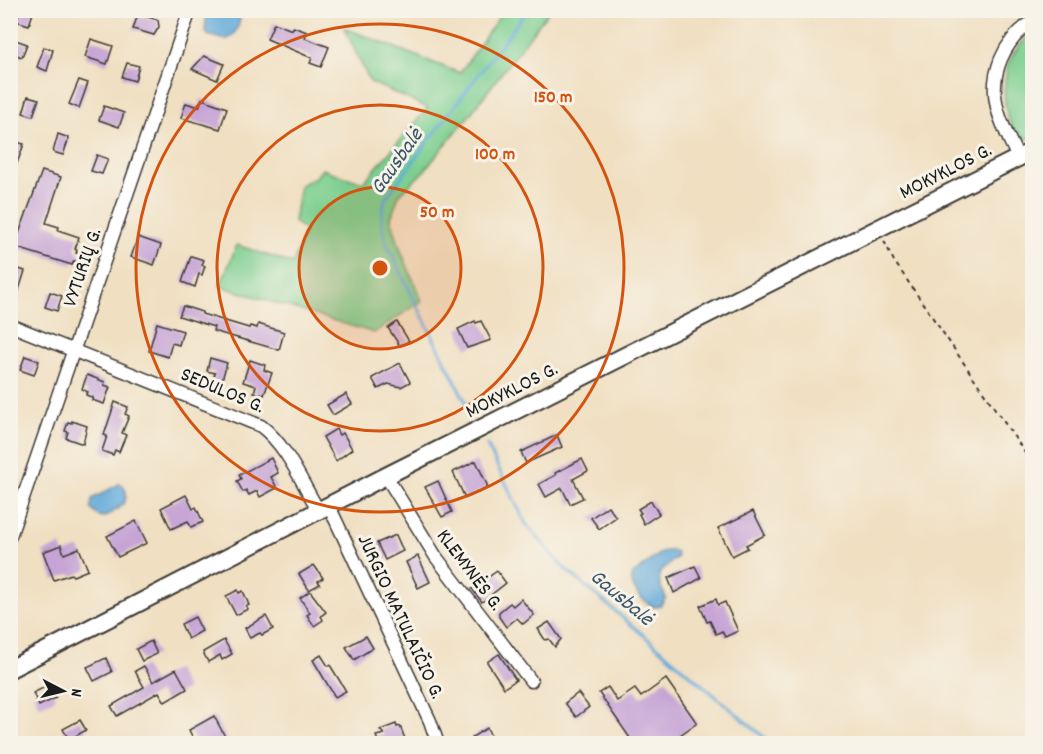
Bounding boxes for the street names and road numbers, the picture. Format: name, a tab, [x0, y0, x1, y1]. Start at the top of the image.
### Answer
street label: MOKYKLOS G.	[895, 137, 998, 209]
street label: VYTURIŲ G.	[56, 224, 111, 312]
street label: MOKYKLOS G.	[461, 356, 564, 428]
street label: SEDULOS G.	[175, 361, 268, 423]
street label: KLEMYNĖS G.	[428, 523, 509, 618]
street label: JURGIO MATULAIČIO G.	[348, 530, 451, 705]

